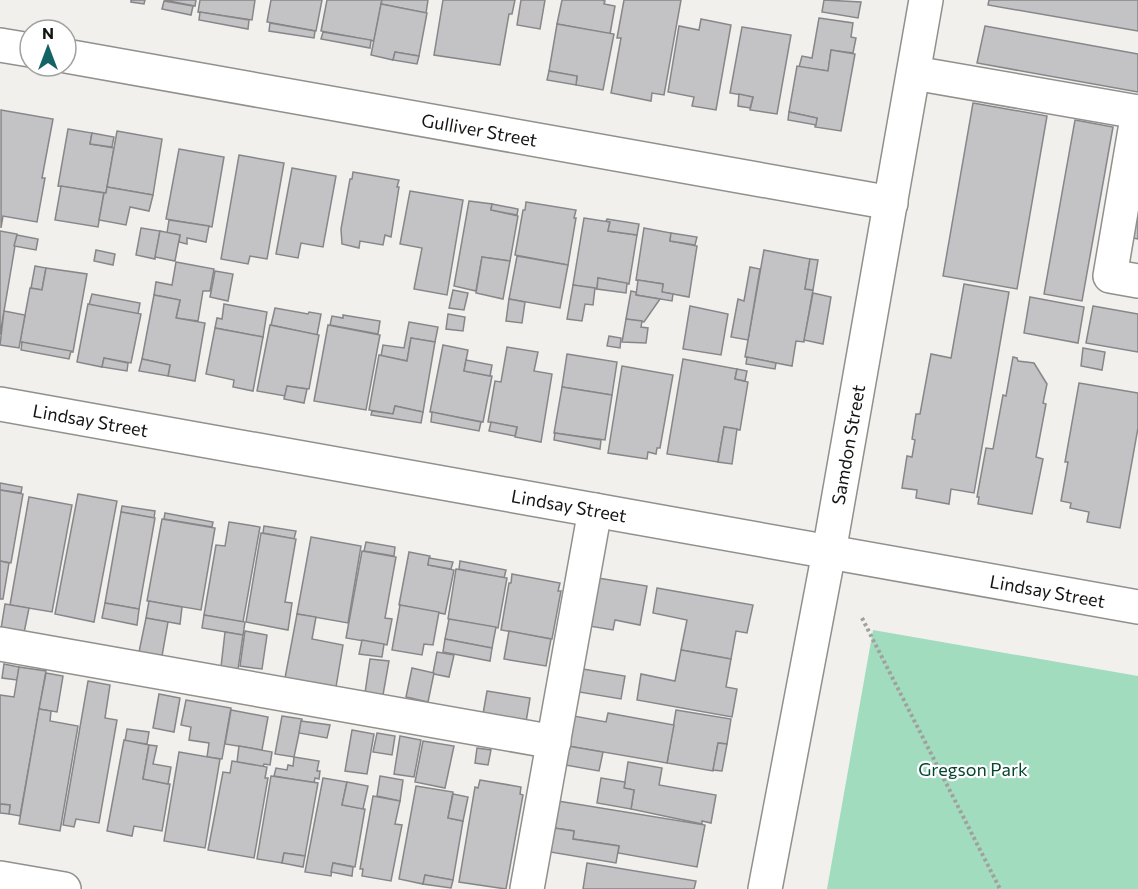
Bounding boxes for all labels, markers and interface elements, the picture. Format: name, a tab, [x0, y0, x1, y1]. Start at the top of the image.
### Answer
north arrow	[18, 18, 78, 78]
text: N	[42, 23, 54, 42]
street label: Gulliver Street	[420, 109, 539, 151]
street label: Samdon Street	[827, 383, 869, 506]
street label: Lindsay Street	[31, 399, 150, 441]
street label: Lindsay Street	[510, 484, 628, 527]
street label: Lindsay Street	[988, 570, 1107, 612]
park label: Gregson Park	[918, 758, 1028, 780]

